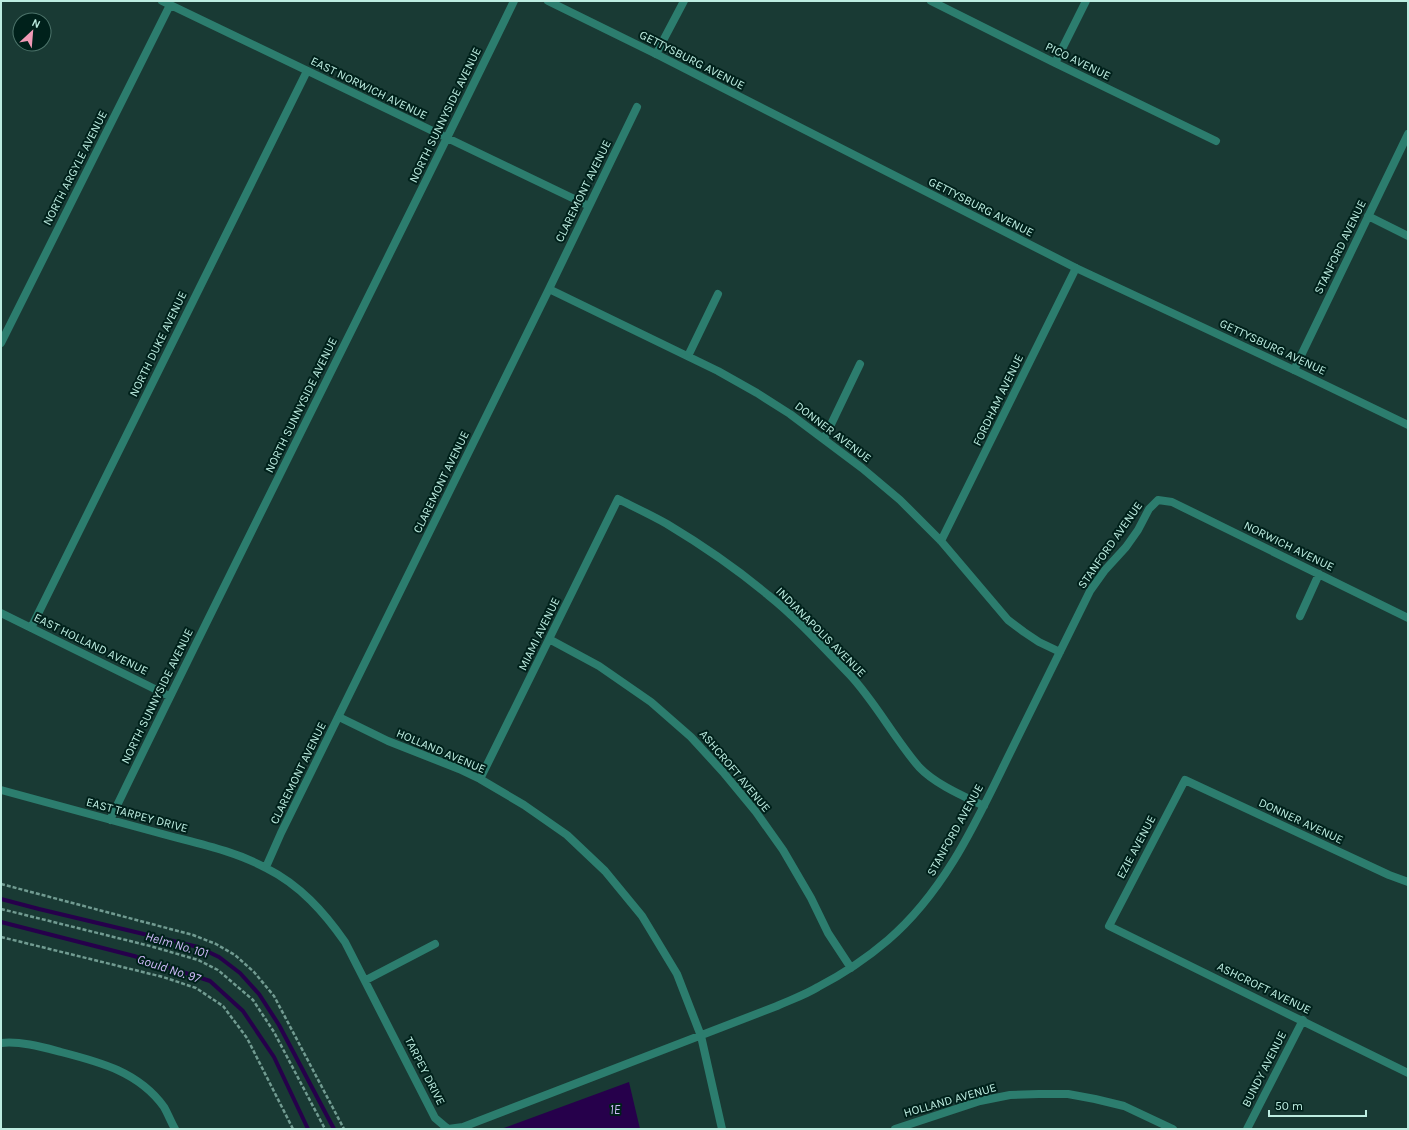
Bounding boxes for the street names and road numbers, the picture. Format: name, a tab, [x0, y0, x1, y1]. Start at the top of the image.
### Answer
street label: GETTYSBURG AVENUE	[637, 27, 747, 93]
street label: PICO AVENUE	[1043, 39, 1113, 83]
street label: NORTH SUNNYSIDE AVENUE	[406, 45, 484, 185]
street label: EAST NORWICH AVENUE	[308, 54, 430, 122]
street label: NORTH ARGYLE AVENUE	[40, 108, 110, 228]
street label: CLAREMONT AVENUE	[552, 138, 614, 244]
street label: GETTYSBURG AVENUE	[926, 174, 1036, 240]
street label: STANFORD AVENUE	[1311, 198, 1369, 296]
street label: NORTH DUKE AVENUE	[126, 289, 190, 399]
street label: GETTYSBURG AVENUE	[1217, 316, 1329, 378]
street label: NORTH SUNNYSIDE AVENUE	[262, 335, 340, 475]
street label: FORDHAM AVENUE	[970, 352, 1026, 448]
street label: DONNER AVENUE	[792, 399, 874, 465]
street label: CLAREMONT AVENUE	[410, 429, 472, 535]
street label: STANFORD AVENUE	[1075, 499, 1145, 591]
street label: NORWICH AVENUE	[1242, 518, 1336, 574]
street label: INDIANAPOLIS AVENUE	[773, 584, 869, 680]
street label: MIAMI AVENUE	[515, 595, 563, 673]
street label: EAST HOLLAND AVENUE	[32, 610, 150, 678]
street label: NORTH SUNNYSIDE AVENUE	[118, 626, 196, 766]
street label: CLAREMONT AVENUE	[267, 720, 329, 826]
street label: HOLLAND AVENUE	[394, 726, 488, 776]
street label: ASHCROFT AVENUE	[697, 727, 773, 815]
street label: STANFORD AVENUE	[924, 782, 986, 878]
street label: EAST TARPEY DRIVE	[85, 795, 189, 835]
street label: DONNER AVENUE	[1256, 795, 1346, 847]
street label: EZIE AVENUE	[1113, 813, 1159, 881]
street label: ASHCROFT AVENUE	[1215, 959, 1313, 1017]
street label: BUNDY AVENUE	[1239, 1029, 1289, 1109]
street label: TARPEY DRIVE	[402, 1035, 448, 1107]
street label: HOLLAND AVENUE	[902, 1080, 998, 1120]

